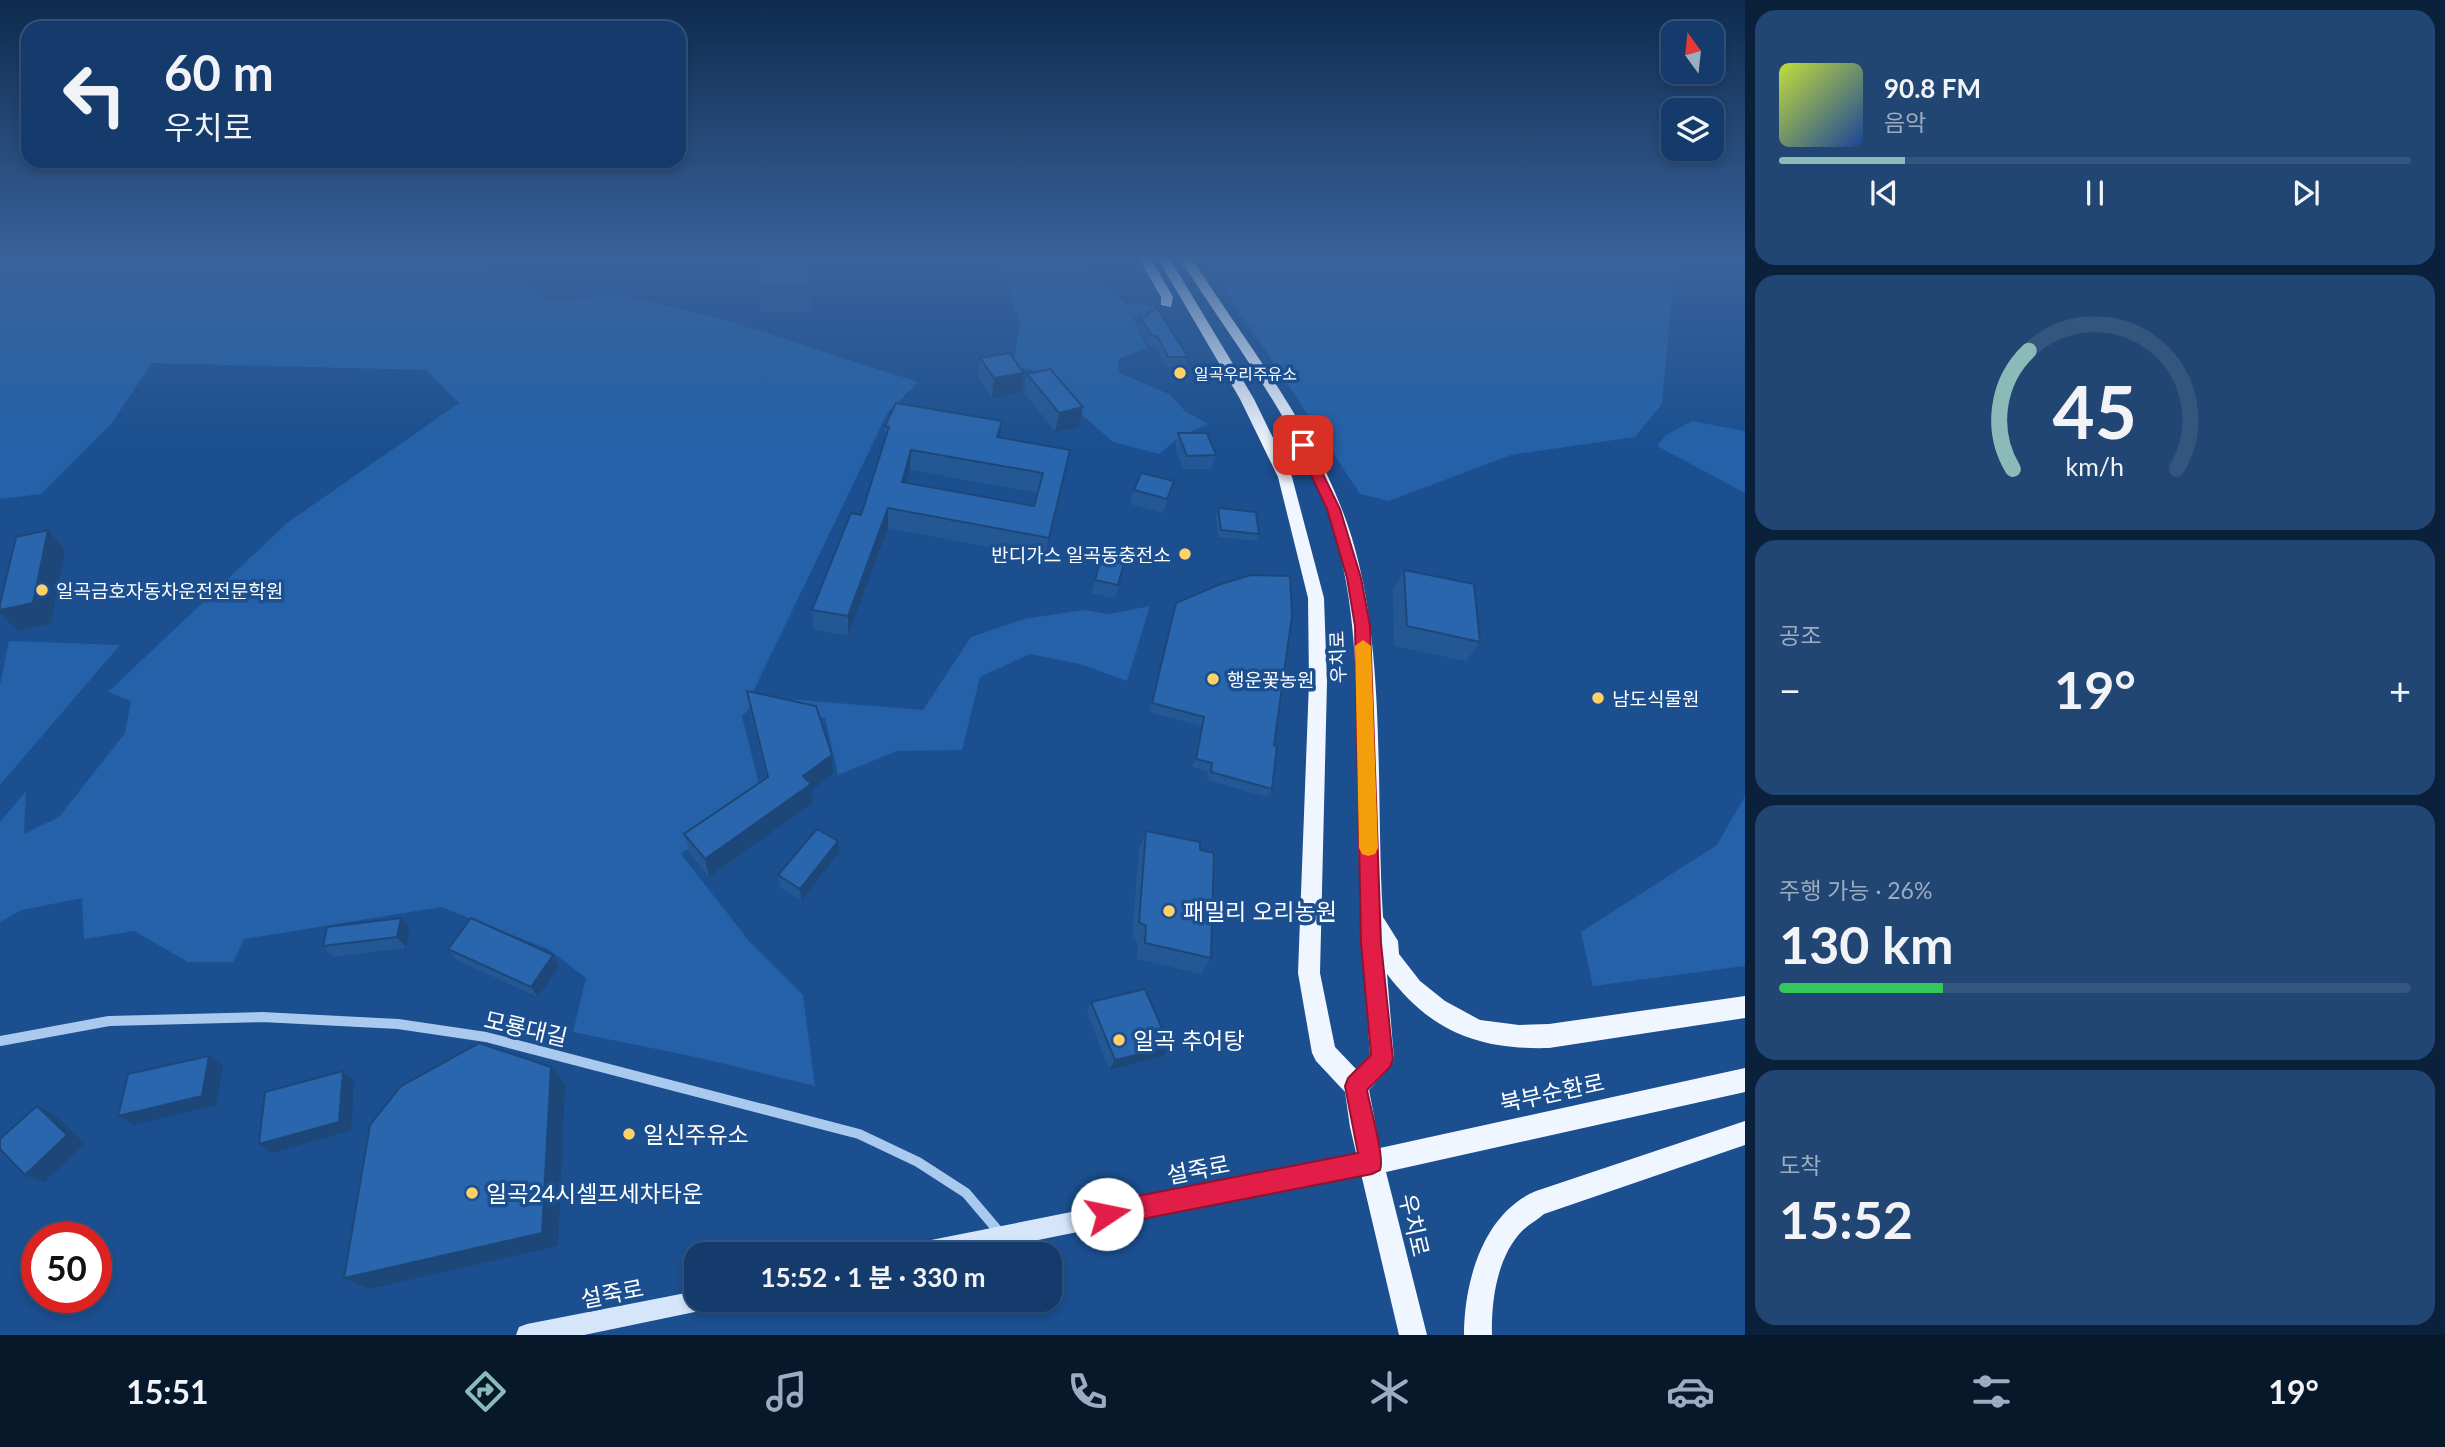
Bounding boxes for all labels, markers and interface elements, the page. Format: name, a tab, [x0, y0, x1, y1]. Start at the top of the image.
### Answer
north arrow	[1661, 21, 1724, 84]
map controls	[1661, 21, 1724, 161]
text: 60 m	[164, 43, 274, 101]
icon: left	[49, 49, 140, 140]
text: 90.8 FM	[1884, 72, 1981, 104]
button: layers	[1661, 98, 1724, 161]
text: 우치로	[164, 107, 252, 146]
text: 음악	[1884, 108, 1926, 136]
icon: previous	[1865, 174, 1903, 212]
icon: pause	[2076, 174, 2114, 212]
icon: next	[2287, 174, 2325, 212]
place label: 일곡우리주유소	[1194, 364, 1297, 383]
marker: 일곡우리주유소	[1172, 365, 1188, 381]
text: 45	[2053, 367, 2137, 455]
pin	[1273, 415, 1333, 475]
icon: arrive	[1284, 426, 1322, 464]
text: km/h	[2066, 450, 2124, 480]
place label: 반디가스 일곡동충전소	[991, 543, 1171, 566]
marker: 반디가스 일곡동충전소	[1177, 546, 1193, 562]
place label: 일곡금호자동차운전전문학원	[56, 579, 283, 602]
marker: 일곡금호자동차운전전문학원	[34, 582, 50, 598]
text: 공조	[1779, 621, 1821, 649]
street label: 우치로	[1325, 630, 1349, 684]
text: 19°	[2054, 658, 2136, 720]
text: −	[1779, 667, 1801, 713]
text: +	[2389, 667, 2411, 713]
place label: 행운꽃농원	[1227, 668, 1314, 691]
marker: 행운꽃농원	[1205, 671, 1221, 687]
place label: 남도식물원	[1612, 687, 1699, 710]
marker: 남도식물원	[1590, 690, 1606, 706]
text: 주행 가능 · 26%	[1779, 876, 1932, 904]
place label: 패밀리 오리농원	[1183, 897, 1337, 925]
marker: 패밀리 오리농원	[1161, 903, 1177, 919]
text: 130 km	[1779, 913, 1953, 975]
street label: 모룡대길	[482, 1005, 570, 1051]
place label: 일곡 추어탕	[1133, 1026, 1245, 1054]
marker: 일곡 추어탕	[1111, 1032, 1127, 1048]
street label: 북부순환로	[1497, 1067, 1607, 1117]
place label: 일신주유소	[643, 1120, 749, 1148]
marker: 일신주유소	[621, 1126, 637, 1142]
street label: 설죽로	[1164, 1149, 1232, 1189]
text: 도착	[1779, 1151, 1821, 1179]
position arrow	[1070, 1177, 1144, 1251]
place label: 일곡24시셀프세차타운	[486, 1179, 703, 1207]
marker: 일곡24시셀프세차타운	[464, 1185, 480, 1201]
text: 15:52	[1779, 1188, 1913, 1250]
street label: 우치로	[1394, 1191, 1436, 1259]
speed limit sign: 50	[21, 1222, 112, 1313]
text: 15:52 · 1 분 · 330 m	[760, 1261, 986, 1293]
street label: 설죽로	[578, 1273, 646, 1313]
icon: directions	[461, 1367, 510, 1416]
icon: music	[762, 1367, 811, 1416]
icon: phone	[1063, 1367, 1112, 1416]
icon: climate	[1365, 1367, 1414, 1416]
icon: car	[1666, 1367, 1715, 1416]
icon: filters	[1967, 1367, 2016, 1416]
text: 15:51	[126, 1372, 209, 1411]
text: 19°	[2268, 1372, 2319, 1411]

